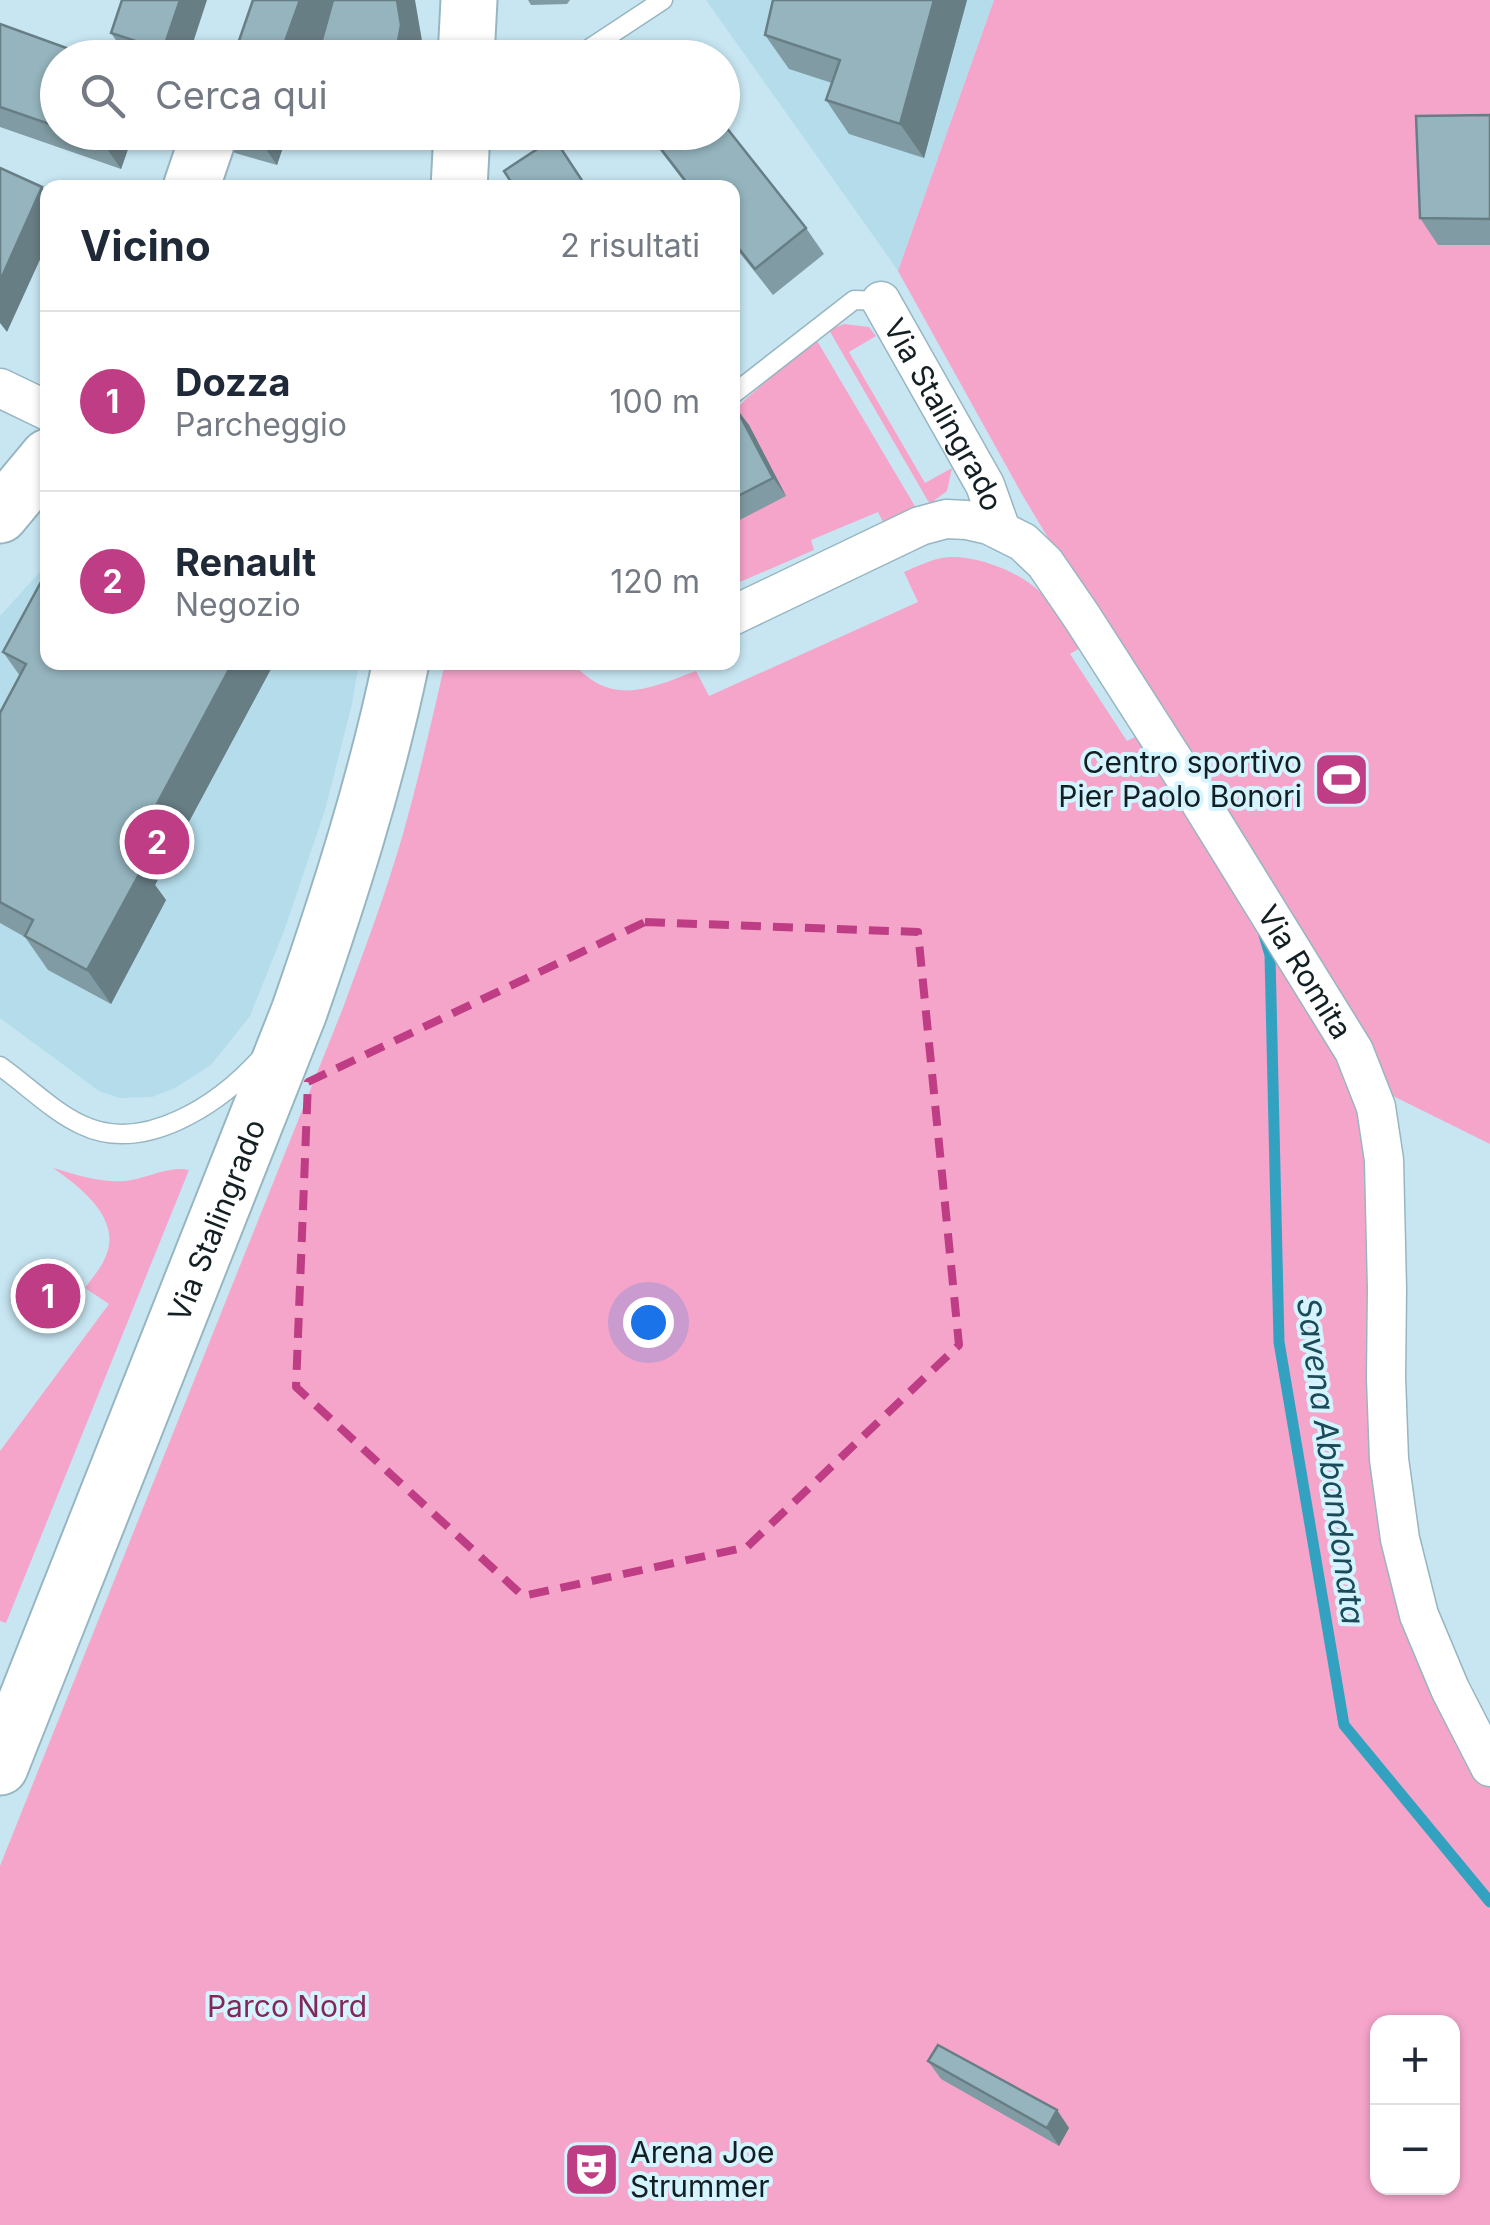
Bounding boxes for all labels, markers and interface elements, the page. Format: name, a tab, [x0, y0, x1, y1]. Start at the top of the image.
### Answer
search box	[40, 40, 740, 150]
icon: search	[75, 68, 130, 123]
text: Cerca qui	[155, 72, 328, 118]
text: Vicino	[80, 220, 211, 271]
text: 2 risultati	[560, 226, 700, 265]
street label: Via Stalingrado	[877, 312, 1011, 515]
text: Dozza	[175, 359, 291, 405]
text: 1	[106, 382, 119, 421]
text: 100 m	[610, 382, 700, 421]
text: Parcheggio	[175, 405, 347, 444]
text: Renault	[175, 539, 316, 585]
text: 2	[102, 562, 123, 601]
text: 120 m	[610, 562, 700, 601]
text: Negozio	[175, 585, 301, 624]
place label: Centro sportivo Pier Paolo Bonori	[1058, 744, 1302, 814]
sports icon: Centro sportivo Pier Paolo Bonori	[1311, 749, 1371, 809]
pin: 2	[124, 804, 190, 880]
street label: Via Romita	[1250, 898, 1360, 1045]
street label: Via Stalingrado	[160, 1114, 273, 1327]
pin: 1	[15, 1258, 80, 1334]
water label: Savena Abbandonata	[1289, 1295, 1373, 1627]
your location	[623, 1297, 674, 1348]
park label: Parco Nord	[207, 1988, 367, 2024]
map controls	[1370, 2015, 1460, 2195]
button: +	[1370, 2015, 1460, 2105]
button: −	[1370, 2105, 1460, 2195]
place label: Arena Joe Strummer	[630, 2134, 775, 2204]
theatre icon: Arena Joe Strummer	[561, 2139, 621, 2199]

